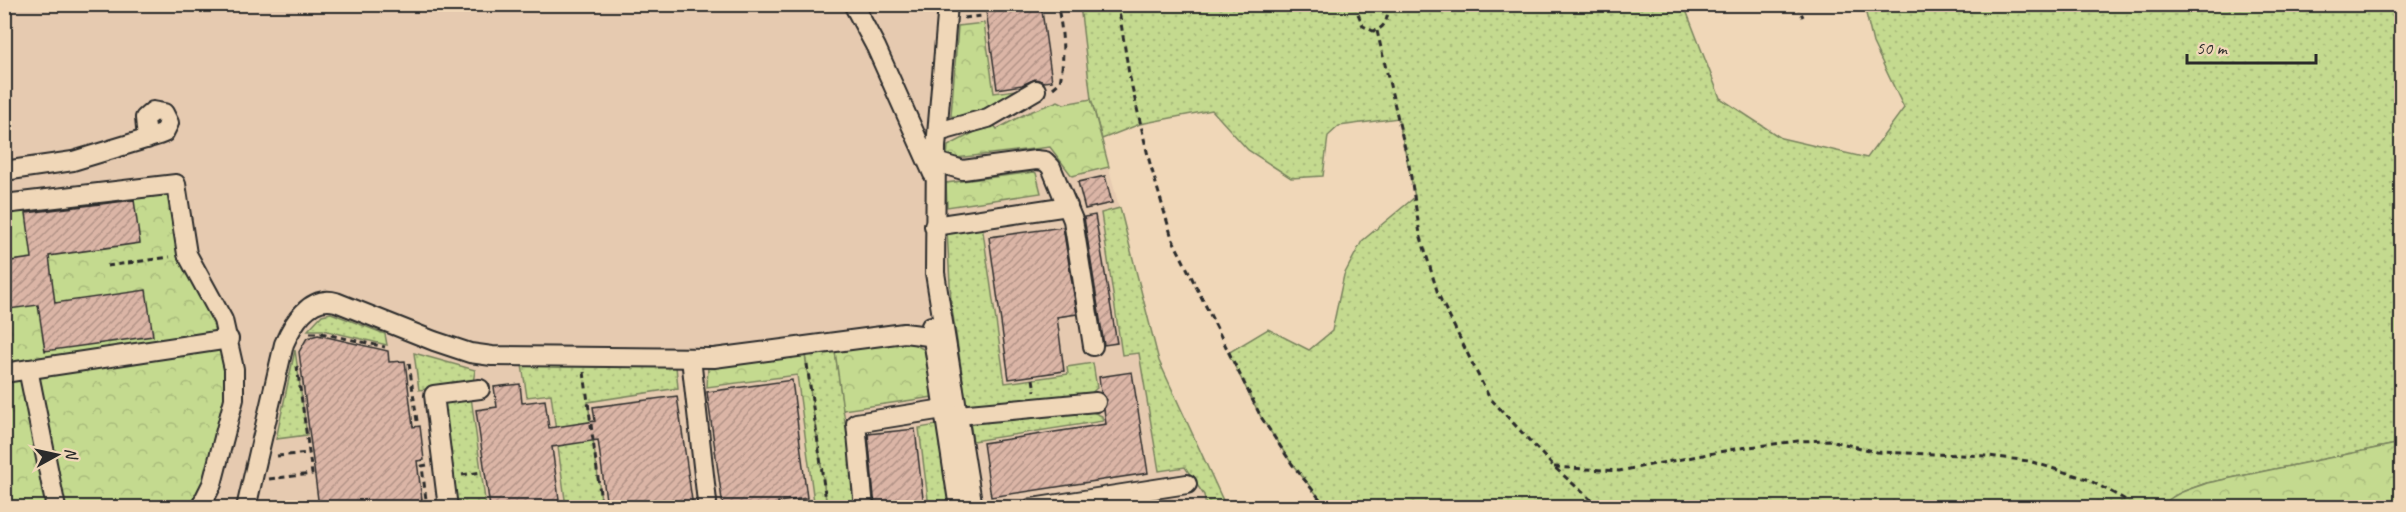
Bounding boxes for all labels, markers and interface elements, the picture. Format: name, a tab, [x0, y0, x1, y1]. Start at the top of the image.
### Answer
scale bar	[2187, 27, 2316, 65]
text: 50 m	[2196, 37, 2229, 59]
north arrow	[27, 425, 87, 485]
text: N	[60, 447, 82, 462]

